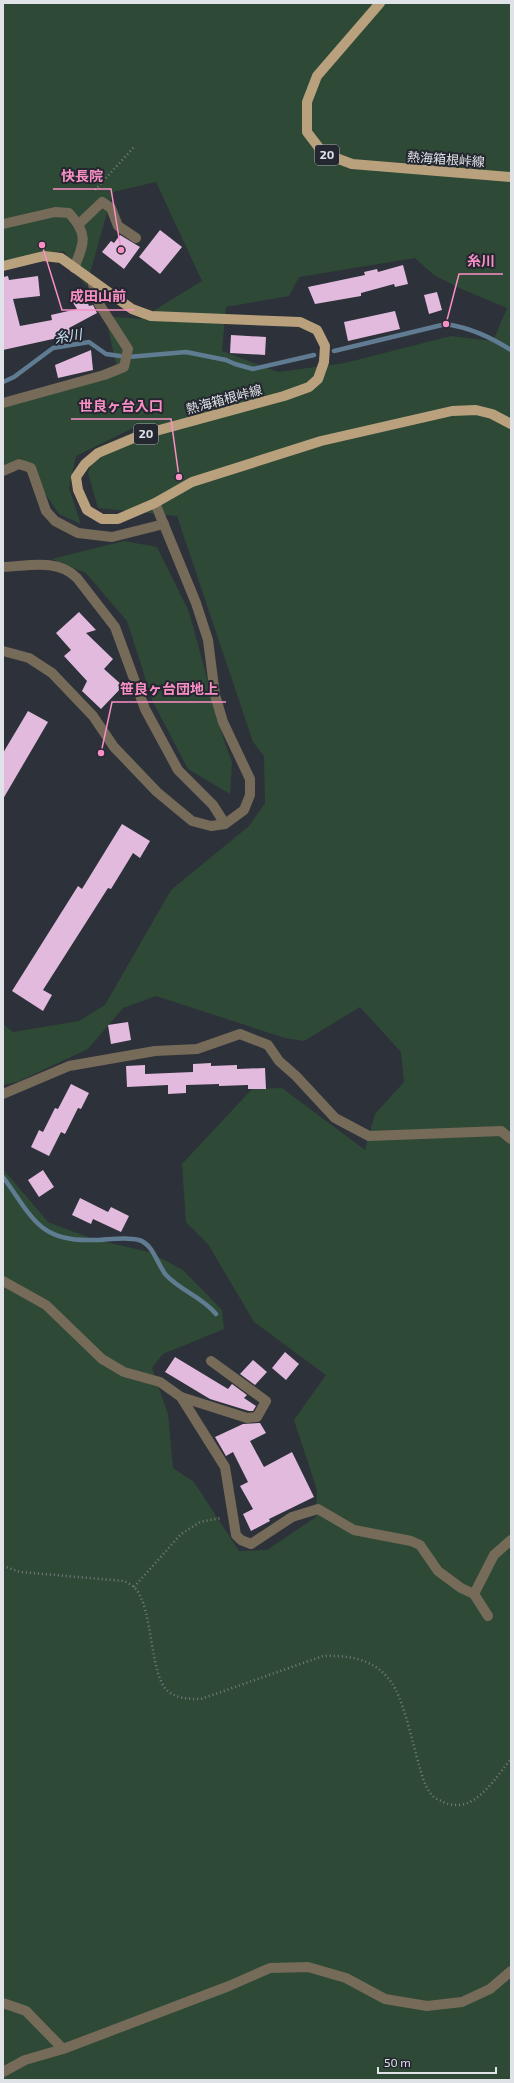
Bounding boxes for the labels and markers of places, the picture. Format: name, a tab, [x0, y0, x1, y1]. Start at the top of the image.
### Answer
callout: 快長院	[53, 163, 111, 189]
callout: 糸川	[459, 248, 503, 274]
callout: 成田山前	[62, 284, 134, 310]
callout: 世良ヶ台入口	[71, 393, 171, 419]
callout: 笹良ヶ台団地上	[112, 676, 226, 702]

